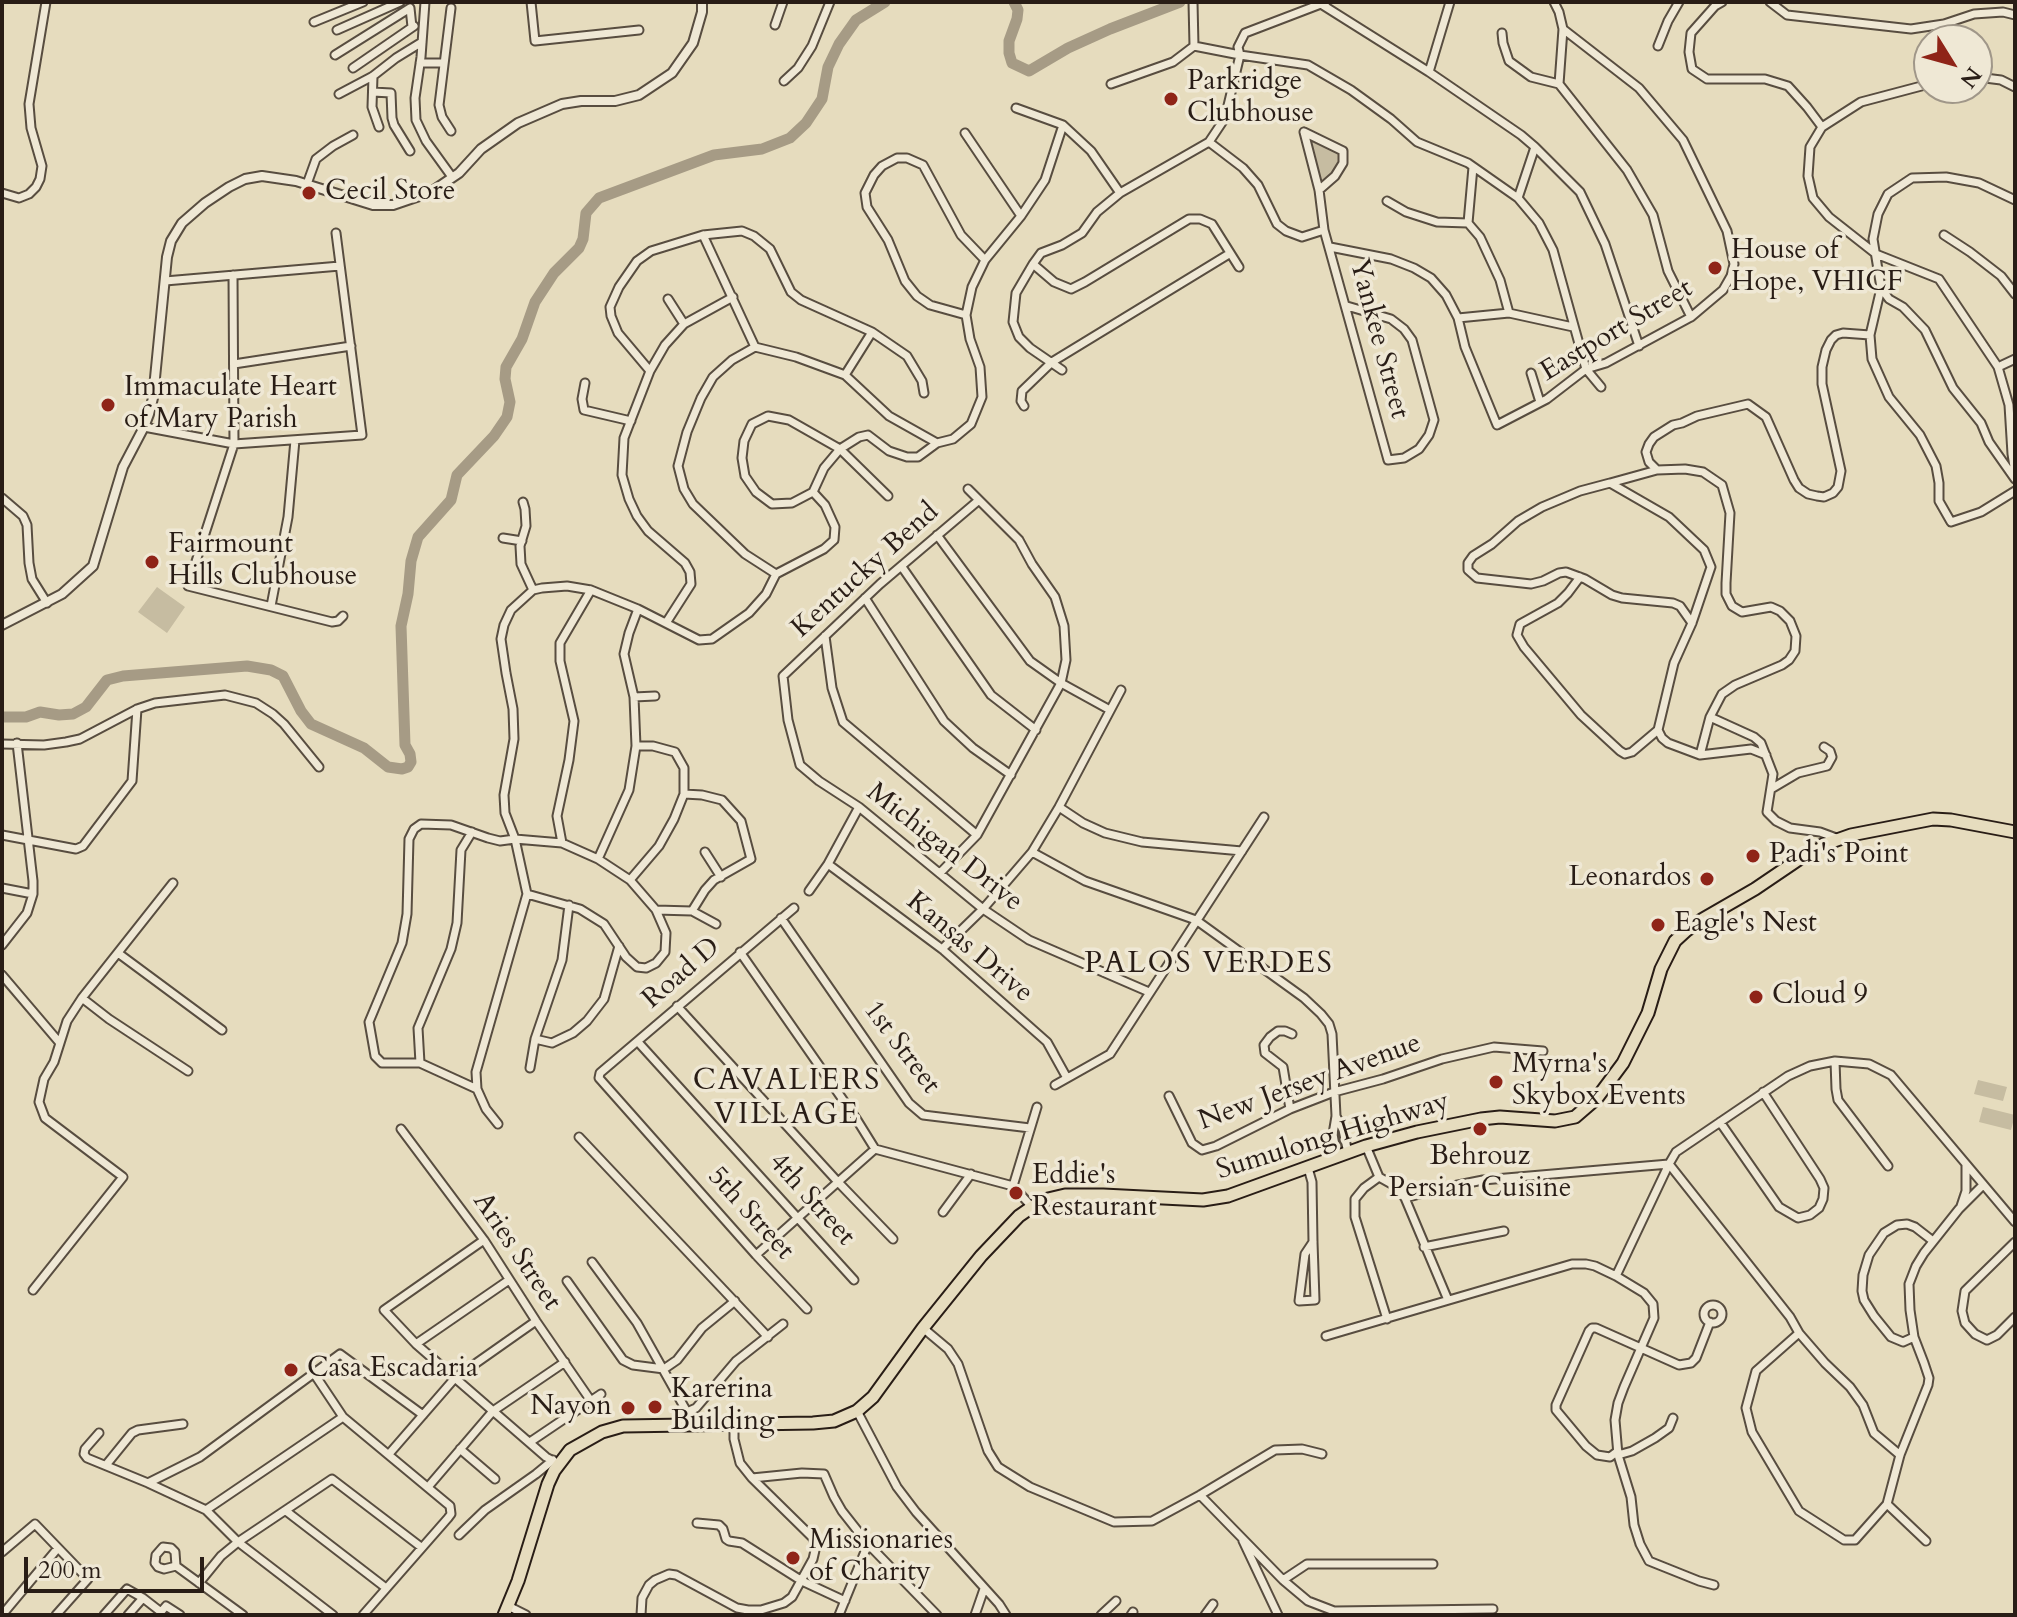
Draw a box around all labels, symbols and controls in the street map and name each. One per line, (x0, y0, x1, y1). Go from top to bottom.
north arrow (1913, 24, 1993, 104)
text: N (1953, 61, 1988, 94)
place label: Parkridge Clubhouse (1187, 66, 1314, 132)
marker: Parkridge Clubhouse (1162, 90, 1180, 108)
place label: Cecil Store (325, 176, 455, 210)
marker: Cecil Store (300, 184, 318, 202)
place label: House of Hope, VHICF (1731, 235, 1903, 301)
street label: Yankee Street (1341, 255, 1415, 423)
marker: House of Hope, VHICF (1706, 259, 1724, 277)
street label: Eastport Street (1535, 272, 1699, 390)
place label: Immaculate Heart of Mary Parish (124, 372, 337, 438)
marker: Immaculate Heart of Mary Parish (99, 396, 117, 414)
street label: Kentucky Bend (786, 496, 946, 646)
place label: Fairmount Hills Clubhouse (168, 529, 357, 595)
marker: Fairmount Hills Clubhouse (143, 553, 161, 571)
street label: Michigan Drive (859, 777, 1029, 919)
place label: Padi's Point (1769, 839, 1908, 873)
marker: Padi's Point (1744, 847, 1762, 865)
place label: Leonardos (1569, 862, 1691, 896)
marker: Leonardos (1698, 870, 1716, 888)
street label: Kansas Drive (899, 885, 1039, 1011)
place label: Eagle's Nest (1674, 908, 1817, 942)
marker: Eagle's Nest (1649, 916, 1667, 934)
street label: Road D (636, 931, 728, 1017)
district label: PALOS VERDES (1084, 947, 1334, 983)
place label: Cloud 9 (1772, 980, 1868, 1014)
marker: Cloud 9 (1747, 988, 1765, 1006)
street label: 1st Street (855, 995, 947, 1101)
street label: New Jersey Avenue (1194, 1027, 1426, 1139)
place label: Myrna's Skybox Events (1512, 1049, 1686, 1115)
district label: CAVALIERS VILLAGE (693, 1064, 881, 1134)
marker: Myrna's Skybox Events (1487, 1073, 1505, 1091)
street label: Sumulong Highway (1213, 1086, 1453, 1188)
marker: Behrouz Persian Cuisine (1471, 1120, 1489, 1138)
place label: Behrouz Persian Cuisine (1389, 1141, 1571, 1207)
street label: 4th Street (761, 1147, 861, 1253)
place label: Eddie's Restaurant (1032, 1160, 1157, 1226)
street label: 5th Street (700, 1161, 800, 1267)
marker: Eddie's Restaurant (1007, 1184, 1025, 1202)
street label: Aries Street (464, 1187, 568, 1317)
place label: Casa Escadaria (307, 1353, 478, 1387)
marker: Casa Escadaria (282, 1361, 300, 1379)
place label: Karerina Building (671, 1374, 775, 1440)
place label: Nayon (530, 1391, 612, 1425)
marker: Karerina Building (646, 1398, 664, 1416)
marker: Nayon (619, 1399, 637, 1417)
place label: Missionaries of Charity (809, 1525, 953, 1591)
scale bar (28, 1541, 208, 1591)
marker: Missionaries of Charity (784, 1549, 802, 1567)
text: 200 m (38, 1554, 102, 1587)

